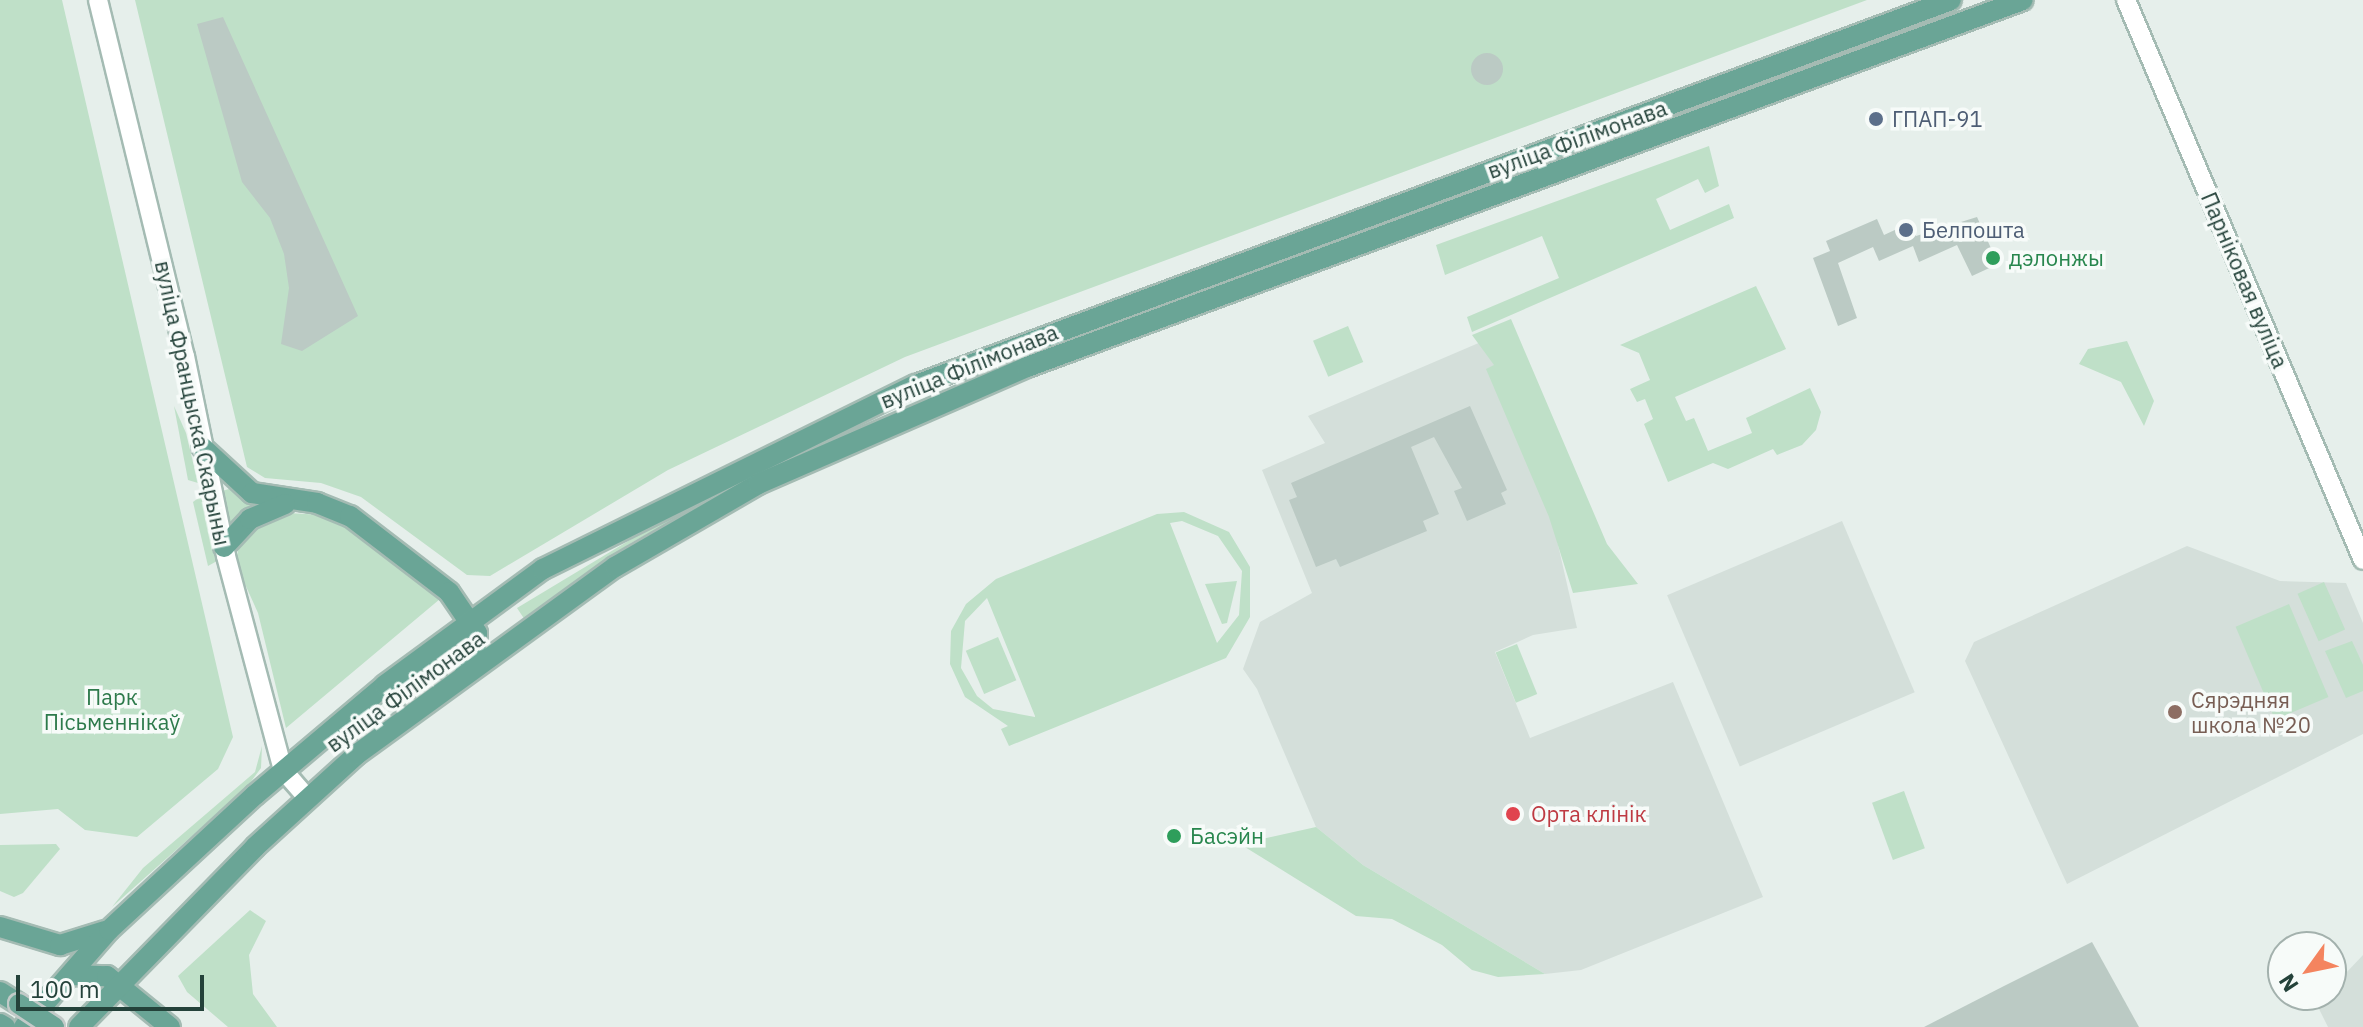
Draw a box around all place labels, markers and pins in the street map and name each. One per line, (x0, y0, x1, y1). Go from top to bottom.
place label: ГПАП-91 (1892, 106, 1983, 132)
marker: ГПАП-91 (1867, 110, 1885, 128)
place label: Белпошта (1922, 217, 2025, 243)
marker: Белпошта (1897, 221, 1915, 239)
place label: дэлонжы (2009, 245, 2104, 271)
marker: дэлонжы (1984, 249, 2002, 267)
place label: Сярэдняя школа №20 (2191, 686, 2311, 738)
marker: Сярэдняя школа №20 (2166, 703, 2184, 721)
place label: Орта клінік (1531, 801, 1647, 827)
marker: Орта клінік (1502, 803, 1524, 825)
place label: Басэйн (1190, 823, 1264, 849)
marker: Басэйн (1165, 827, 1183, 845)

